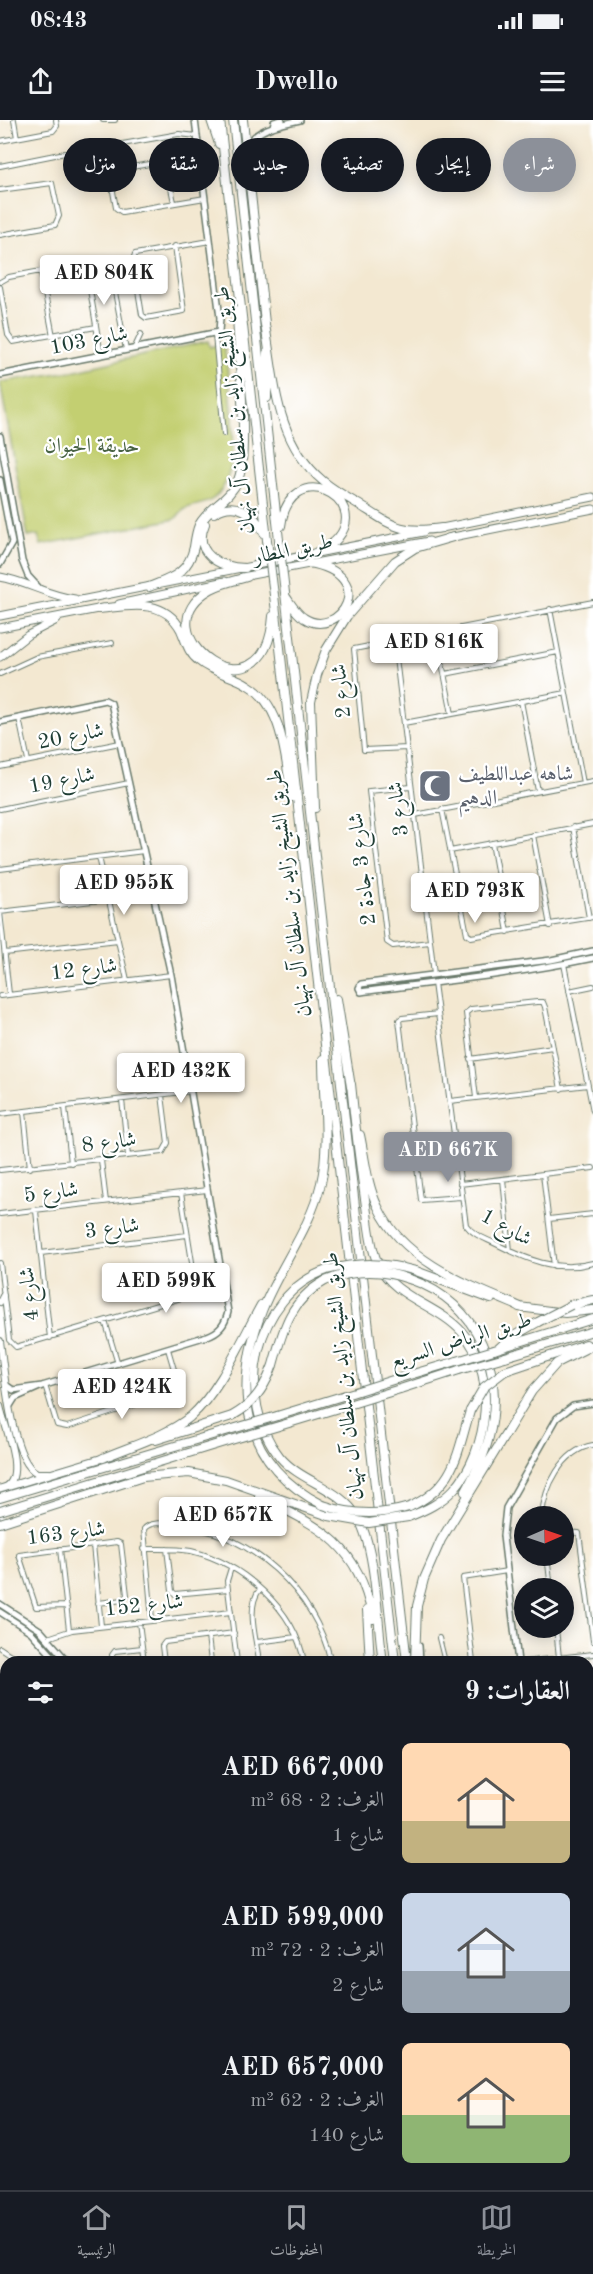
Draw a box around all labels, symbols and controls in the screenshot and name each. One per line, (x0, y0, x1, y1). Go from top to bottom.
text: 08:43 (30, 10, 87, 32)
icon: share (24, 65, 57, 98)
icon: menu (536, 65, 569, 98)
text: Dwello (255, 68, 338, 95)
chip: منزل (63, 138, 137, 192)
chip: شقة (149, 138, 219, 192)
chip: جديد (231, 138, 309, 192)
chip: تصفية (321, 138, 404, 192)
chip: إيجار (416, 138, 491, 192)
chip: شراء (503, 138, 576, 192)
pin: AED 804K (42, 255, 166, 306)
text: AED 804K (54, 264, 154, 284)
street label: طريق الشيخ زايد بن سلطان آل نهيان (208, 284, 265, 536)
street label: شارع 103 (48, 323, 131, 365)
park label: حديقة الحيوان (44, 436, 140, 458)
street label: طريق المطار (249, 531, 335, 570)
pin: AED 816K (372, 624, 496, 675)
text: AED 816K (384, 633, 484, 653)
street label: شارع 2 (329, 662, 361, 719)
street label: شارع 20 (36, 720, 107, 760)
street label: شارع 19 (27, 764, 98, 804)
place label: شاهه عبداللطيف الدهيم (458, 764, 573, 818)
street label: طريق الشيخ زايد بن سلطان آل نهيان (260, 767, 323, 1019)
mosque icon: شاهه عبداللطيف الدهيم (417, 768, 453, 804)
street label: شارع 3 (385, 780, 419, 837)
street label: شارع 3 جادة 2 (346, 811, 386, 926)
pin: AED 955K (62, 865, 186, 916)
pin: AED 793K (413, 873, 537, 924)
text: AED 955K (74, 874, 174, 894)
text: AED 793K (425, 882, 525, 902)
street label: شارع 12 (50, 956, 119, 990)
pin: AED 432K (119, 1053, 243, 1104)
text: AED 432K (131, 1062, 231, 1082)
street label: شارع 8 (81, 1129, 138, 1163)
pin: AED 667K (386, 1132, 510, 1183)
text: AED 667K (398, 1141, 498, 1161)
street label: شارع 5 (23, 1179, 80, 1213)
street label: شارع 1 (474, 1206, 535, 1256)
street label: شارع 3 (84, 1215, 141, 1249)
street label: طريق الشيخ زايد بن سلطان آل نهيان (317, 1250, 374, 1502)
pin: AED 599K (104, 1263, 228, 1314)
street label: شارع 4 (17, 1265, 49, 1322)
text: AED 599K (116, 1272, 216, 1292)
street label: طريق الرياض السريع (387, 1309, 536, 1379)
pin: AED 424K (60, 1369, 184, 1420)
text: AED 424K (72, 1378, 172, 1398)
pin: AED 657K (161, 1497, 285, 1548)
text: AED 657K (173, 1506, 273, 1526)
north arrow (514, 1506, 574, 1566)
map controls (514, 1506, 574, 1638)
street label: شارع 163 (26, 1519, 107, 1555)
button: layers (514, 1578, 574, 1638)
street label: شارع 152 (104, 1591, 185, 1627)
icon: filters (24, 1676, 57, 1709)
text: العقارات: 9 (465, 1679, 570, 1705)
text: AED 667,000 (221, 1755, 384, 1781)
icon: home (450, 1767, 522, 1839)
text: الغرف: 2 · 68 m² (250, 1791, 384, 1811)
text: شارع 1 (332, 1826, 384, 1846)
text: AED 599,000 (221, 1905, 384, 1931)
icon: home (450, 1917, 522, 1989)
text: الغرف: 2 · 72 m² (250, 1941, 384, 1961)
text: شارع 2 (332, 1976, 384, 1996)
text: AED 657,000 (221, 2055, 384, 2081)
icon: home (450, 2067, 522, 2139)
text: الغرف: 2 · 62 m² (250, 2091, 384, 2111)
text: شارع 140 (309, 2126, 384, 2146)
tab: الرئيسية (77, 2201, 116, 2265)
tab: المحفوظات (270, 2201, 323, 2265)
tab: الخريطة (477, 2201, 516, 2265)

